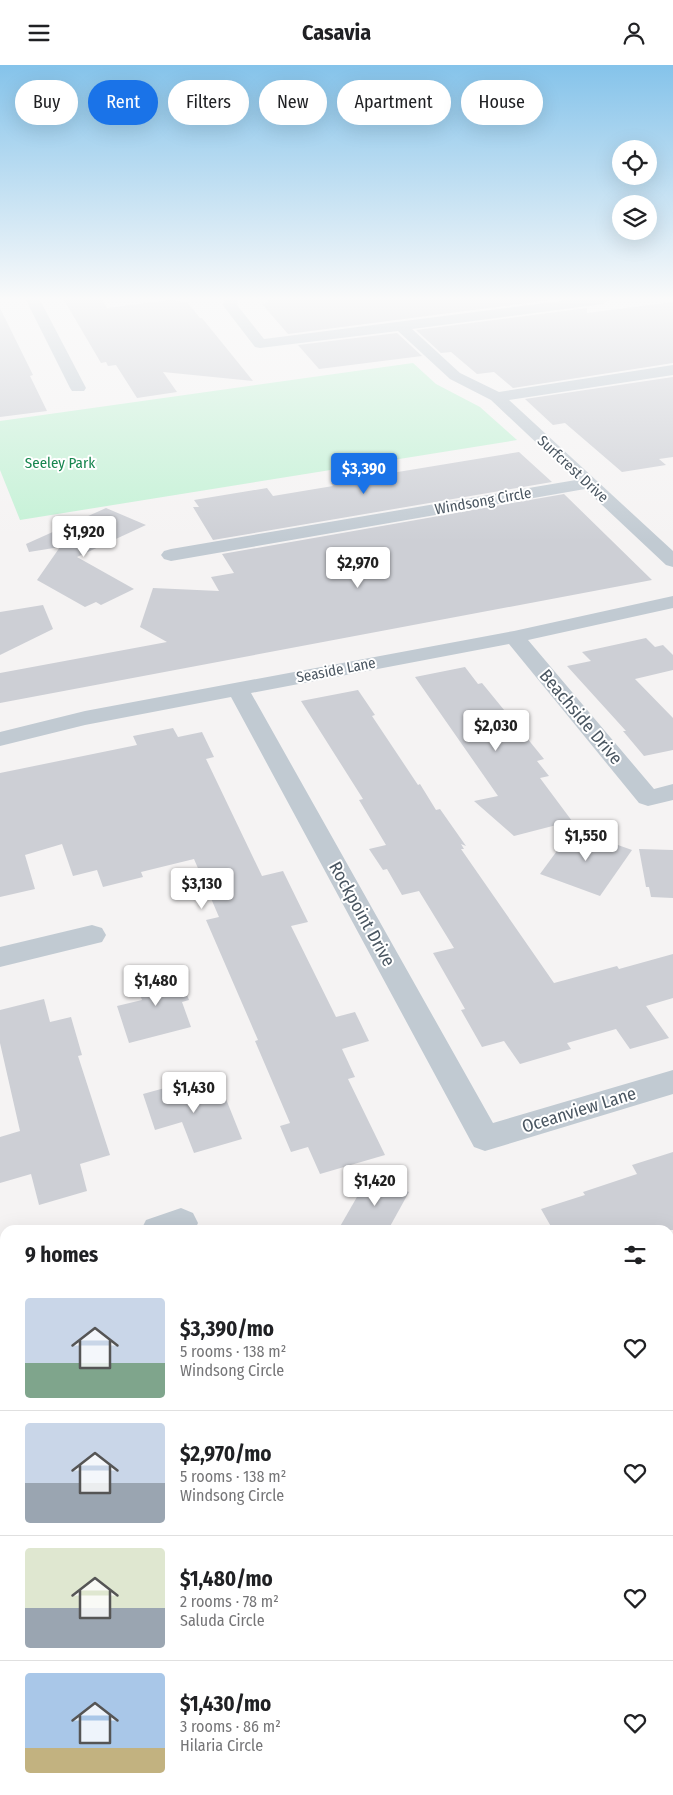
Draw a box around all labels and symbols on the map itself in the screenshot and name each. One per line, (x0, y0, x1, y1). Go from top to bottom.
street label: Surfcrest Drive (534, 432, 612, 506)
pin: $3,390 (323, 453, 405, 495)
park label: Seeley Park (25, 454, 95, 472)
street label: Windsong Circle (433, 484, 533, 518)
pin: $1,920 (43, 515, 125, 558)
pin: $2,970 (317, 547, 399, 589)
street label: Seaside Lane (295, 654, 377, 686)
street label: Beachside Drive (535, 665, 627, 769)
pin: $2,030 (455, 709, 537, 752)
pin: $1,550 (545, 819, 627, 862)
street label: Rockpoint Drive (324, 858, 400, 970)
pin: $3,130 (161, 867, 243, 910)
pin: $1,480 (115, 965, 197, 1007)
pin: $1,430 (153, 1071, 235, 1114)
street label: Oceanview Lane (519, 1082, 639, 1138)
pin: $1,420 (334, 1165, 416, 1207)

